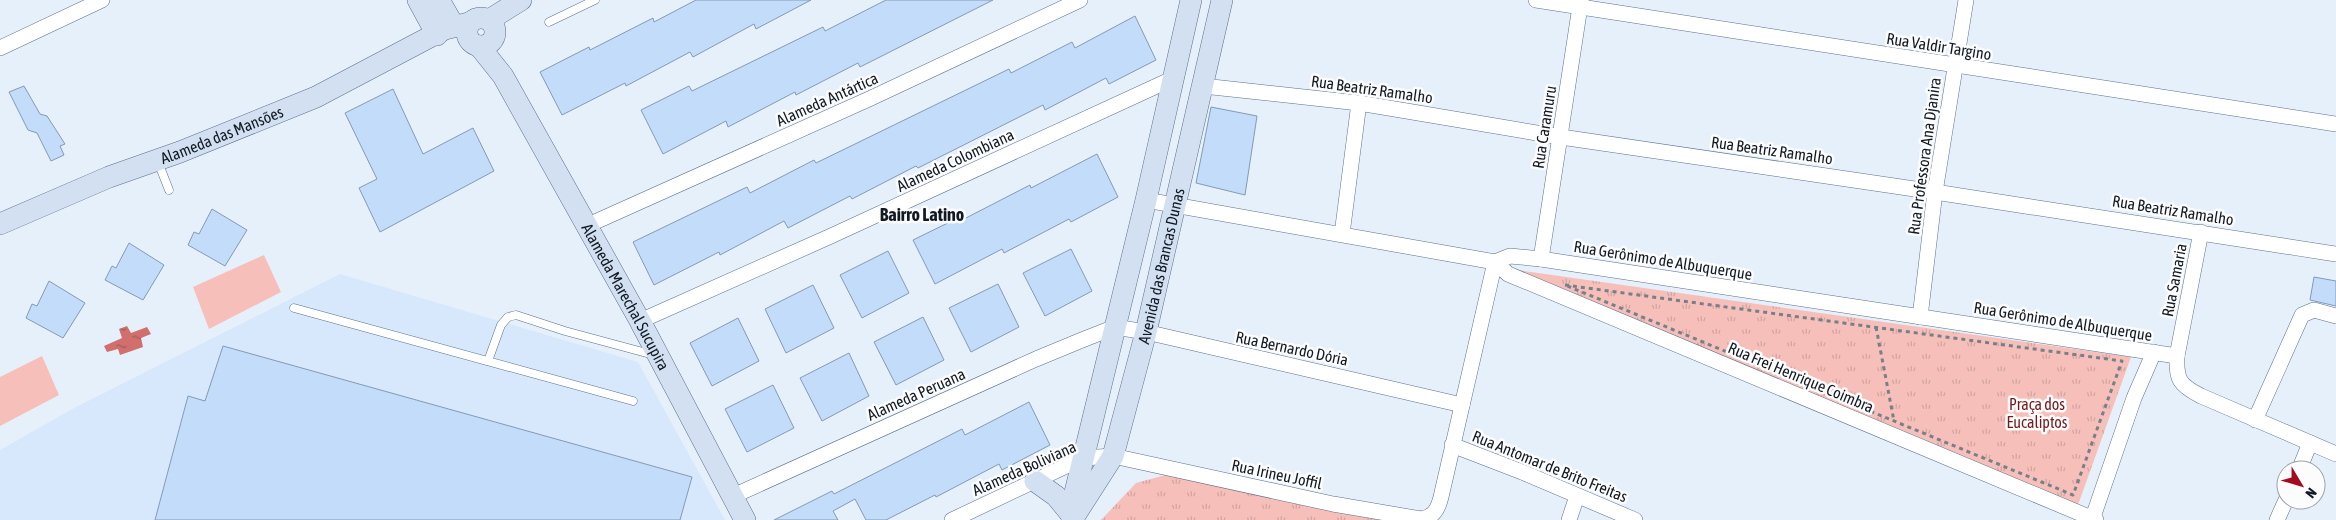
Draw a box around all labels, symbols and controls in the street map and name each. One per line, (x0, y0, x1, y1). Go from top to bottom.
street label: Rua Valdir Targino (1885, 29, 1993, 64)
street label: Alameda Antártica (773, 69, 881, 129)
street label: Rua Beatriz Ramalho (1310, 72, 1434, 106)
street label: Rua Professora Ana Djanira (1904, 76, 1945, 236)
street label: Rua Caramuru (1529, 84, 1559, 170)
street label: Alameda das Mansões (158, 102, 286, 167)
street label: Alameda Colombiana (894, 125, 1016, 195)
street label: Rua Beatriz Ramalho (1710, 133, 1834, 167)
street label: Avenida das Brancas Dunas (1134, 186, 1188, 346)
street label: Rua Beatriz Ramalho (2111, 192, 2235, 228)
district label: Bairro Latino (880, 204, 964, 225)
street label: Alameda Marechal Sucupira (578, 220, 673, 373)
street label: Rua Gerônimo de Albuquerque (1572, 237, 1753, 284)
street label: Rua Samaria (2158, 242, 2190, 318)
street label: Rua Gerônimo de Albuquerque (1972, 298, 2153, 345)
street label: Rua Bernardo Dória (1234, 327, 1350, 369)
street label: Rua Frei Henrique Coimbra (1725, 338, 1876, 417)
street label: Alameda Peruana (864, 364, 968, 424)
park label: Praça dos Eucaliptos (2006, 395, 2068, 432)
street label: Rua Antomar de Brito Freitas (1470, 427, 1630, 505)
street label: Alameda Boliviana (969, 437, 1079, 499)
street label: Rua Irineu Joffil (1230, 456, 1325, 493)
north arrow (2276, 460, 2326, 510)
text: N (2302, 485, 2320, 501)

